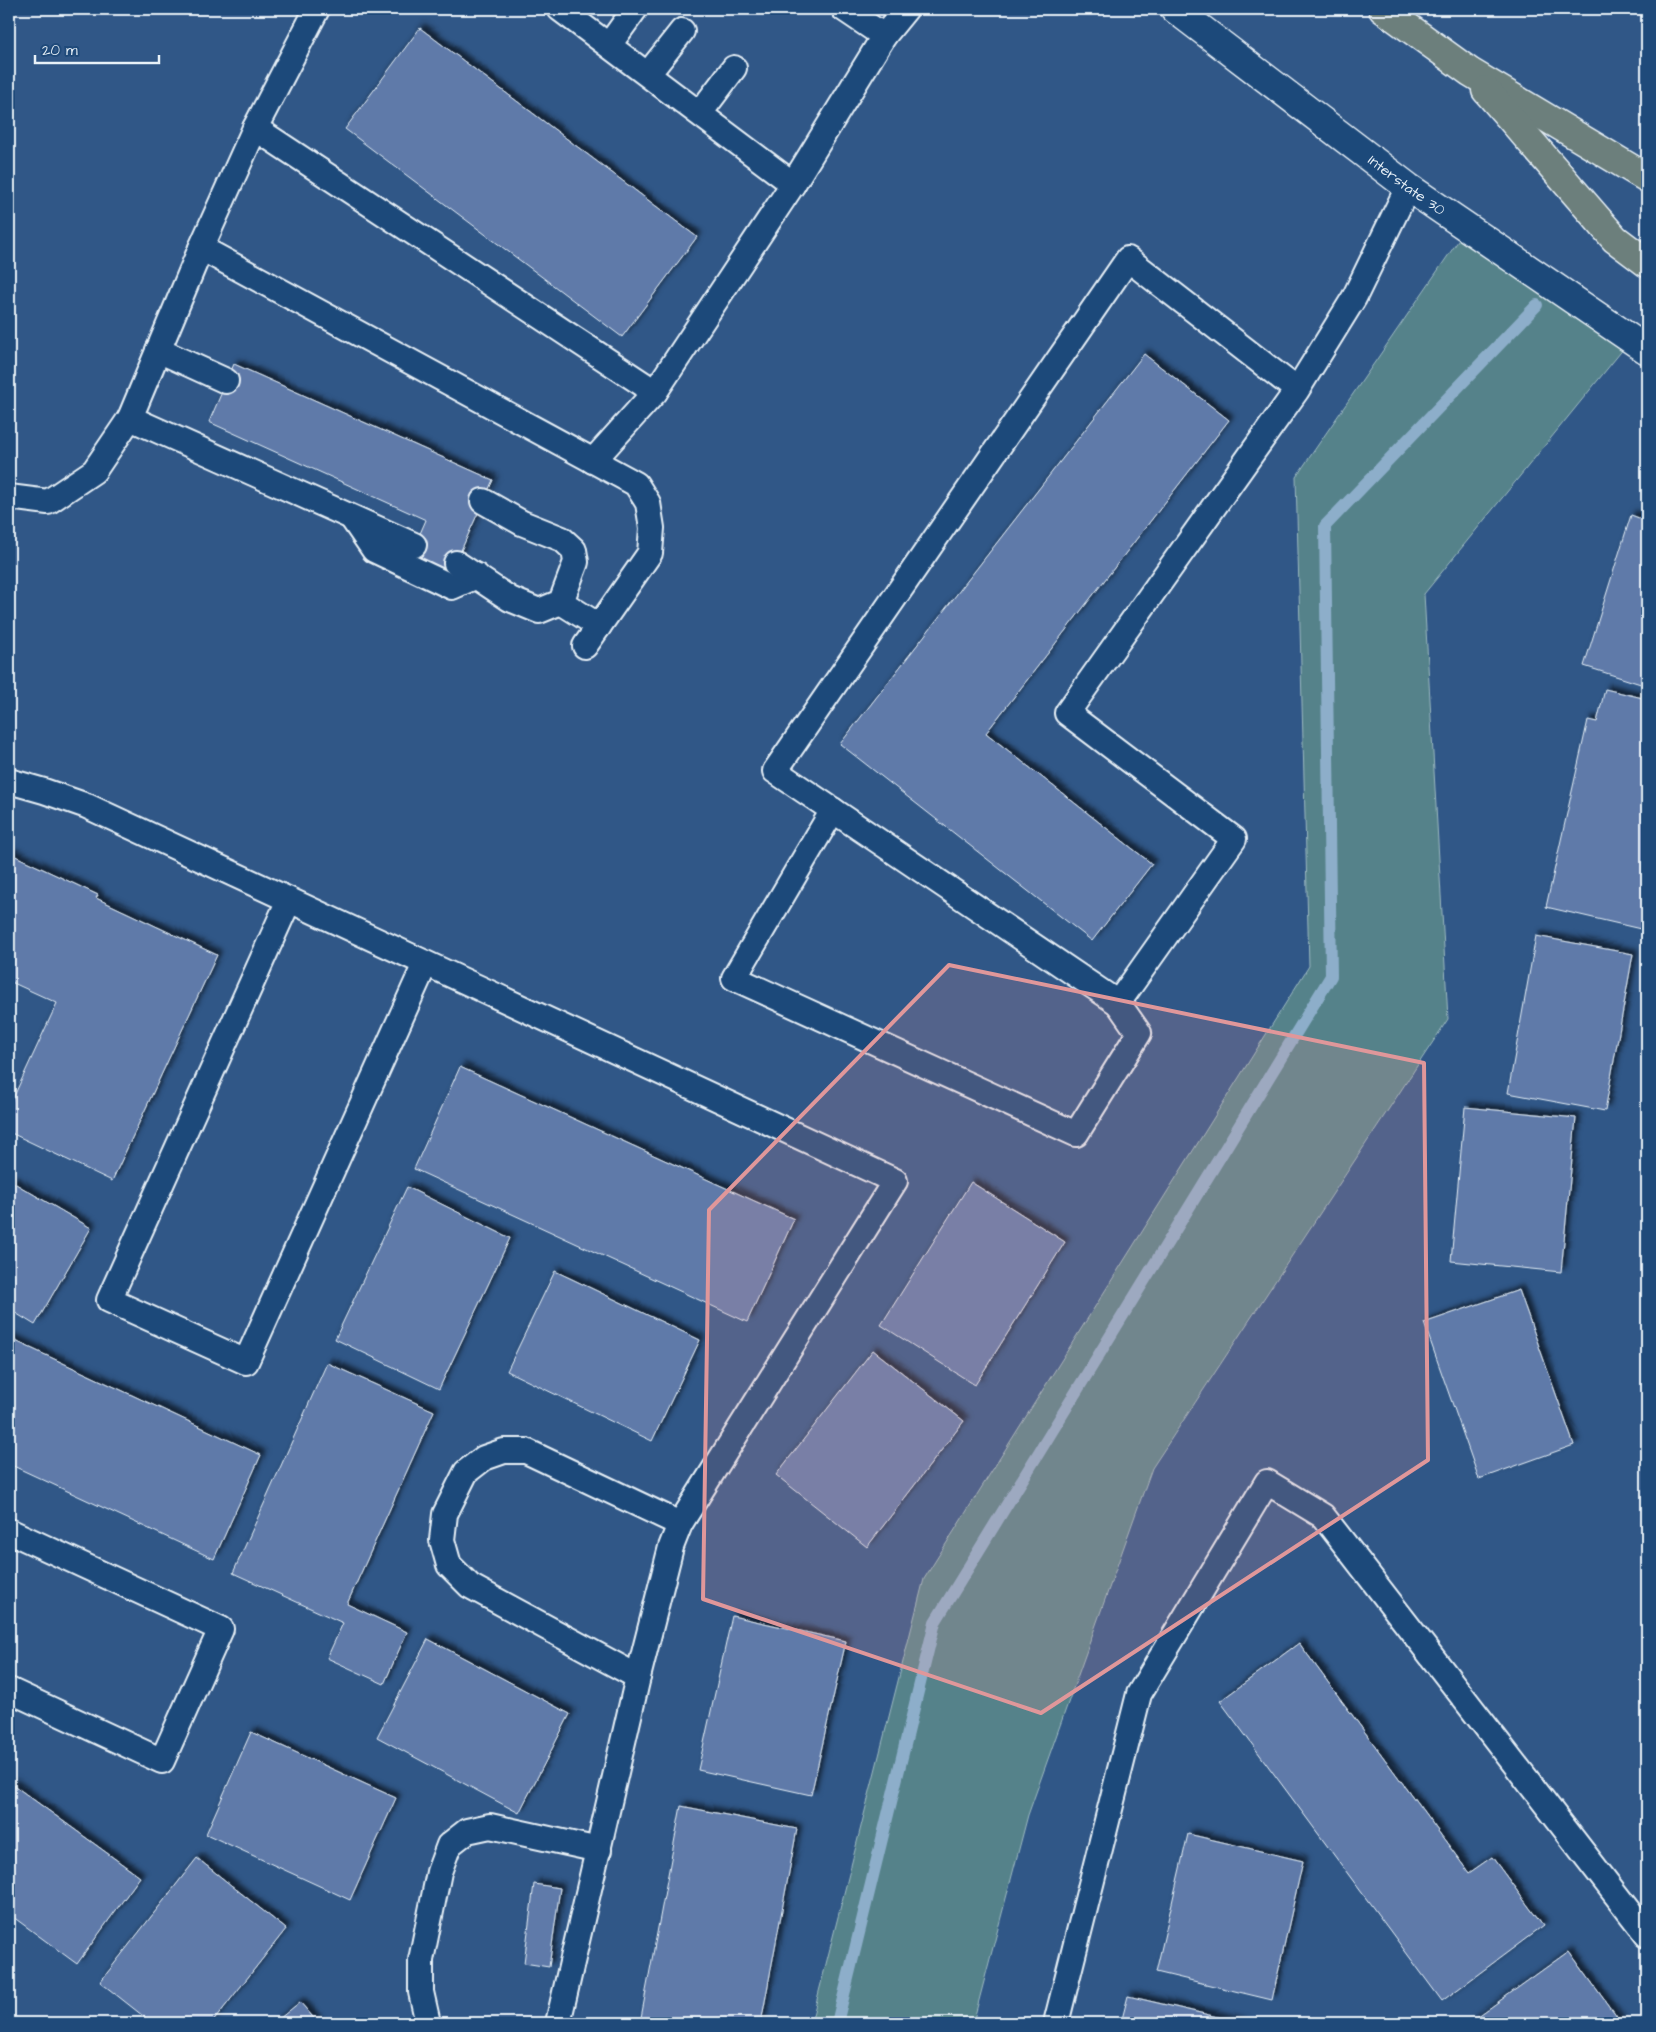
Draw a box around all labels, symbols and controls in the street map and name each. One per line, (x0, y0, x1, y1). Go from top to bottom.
scale bar (35, 32, 159, 64)
text: 20 m (42, 40, 78, 61)
street label: Interstate 30 (1363, 150, 1450, 221)

